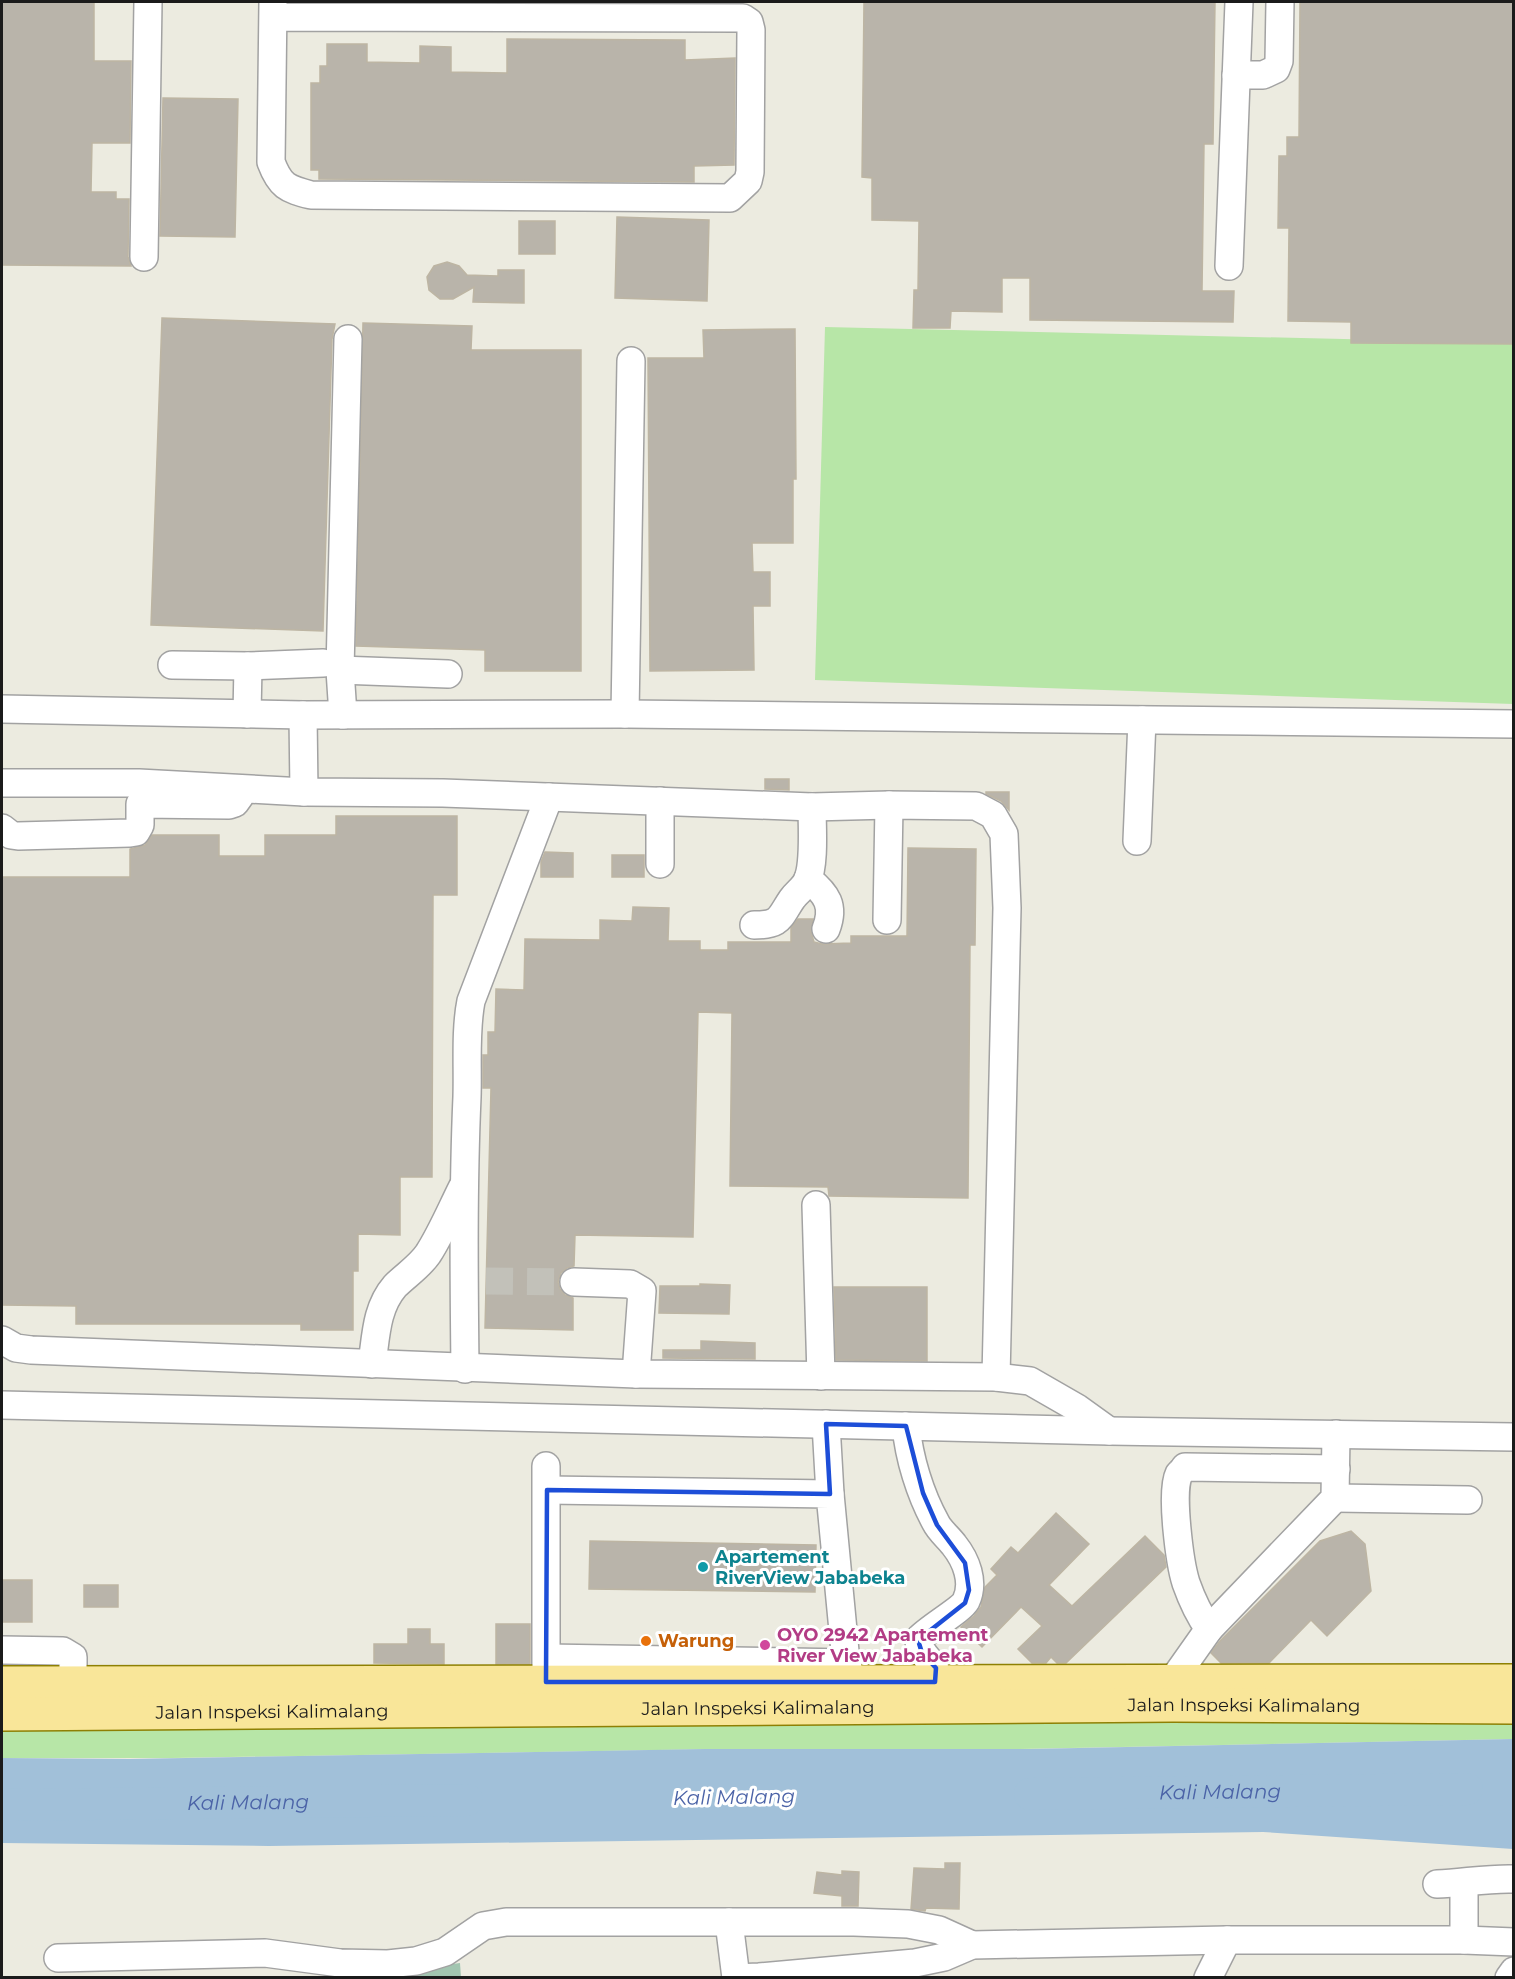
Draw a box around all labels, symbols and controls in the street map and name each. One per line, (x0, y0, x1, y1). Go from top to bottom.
place label: Apartement RiverView Jababeka (714, 1546, 905, 1589)
marker: Apartement RiverView Jababeka (696, 1560, 710, 1574)
place label: OYO 2942 Apartement River View Jababeka (777, 1624, 989, 1667)
place label: Warung (658, 1630, 734, 1652)
marker: Warung (639, 1634, 653, 1648)
marker: OYO 2942 Apartement River View Jababeka (758, 1638, 772, 1652)
street label: Jalan Inspeksi Kalimalang (1126, 1694, 1361, 1717)
street label: Jalan Inspeksi Kalimalang (640, 1696, 875, 1720)
street label: Jalan Inspeksi Kalimalang (154, 1700, 389, 1724)
water label: Kali Malang (1159, 1779, 1281, 1805)
water label: Kali Malang (673, 1784, 795, 1810)
water label: Kali Malang (187, 1790, 309, 1815)

